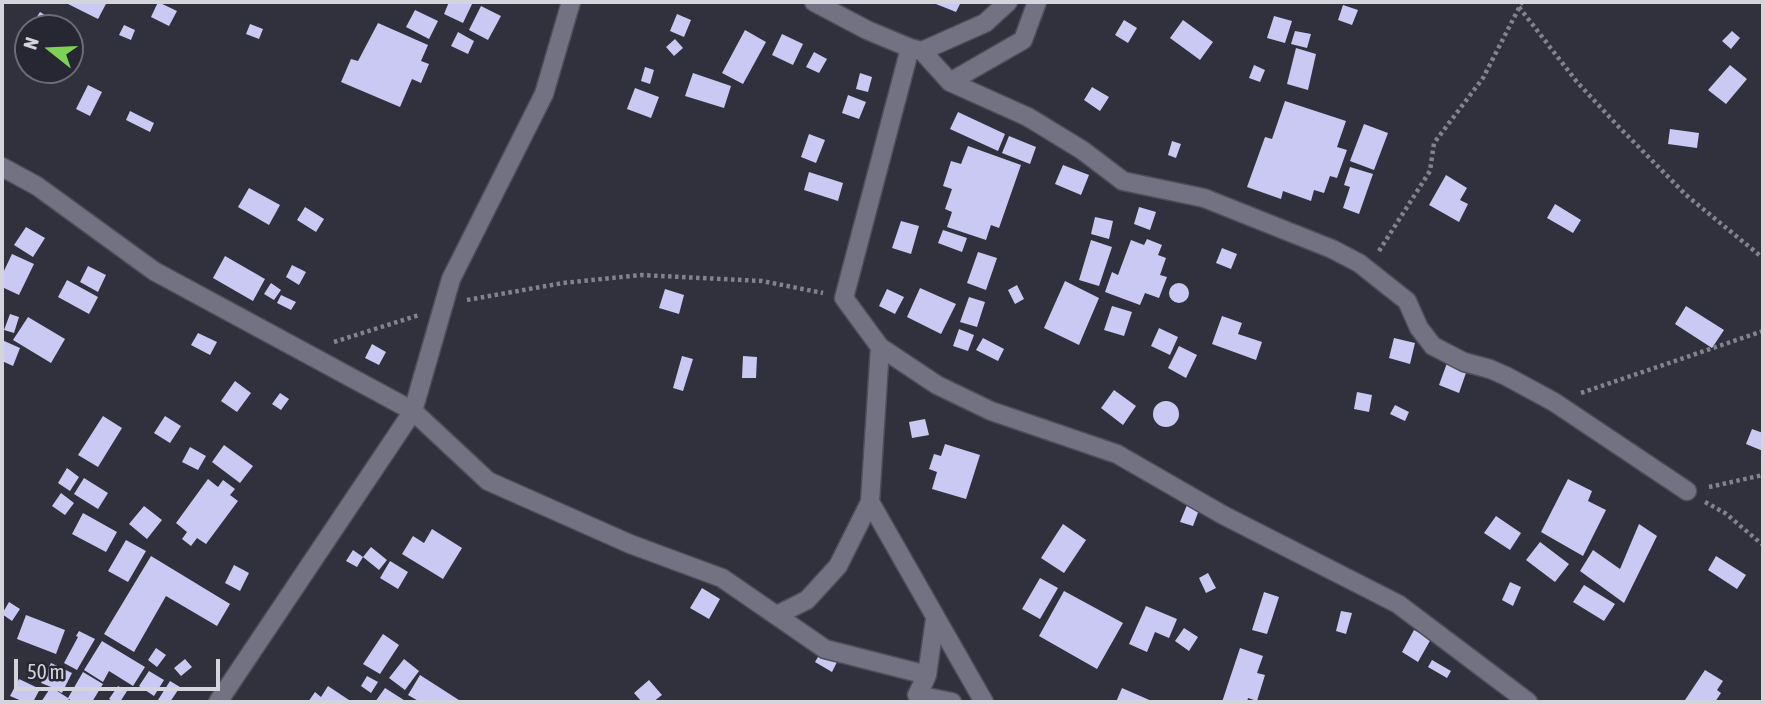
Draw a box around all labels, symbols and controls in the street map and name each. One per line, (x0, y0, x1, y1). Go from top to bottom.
north arrow (14, 14, 84, 84)
text: N (19, 34, 43, 52)
scale bar (18, 644, 224, 688)
text: 50 m (27, 659, 65, 683)

